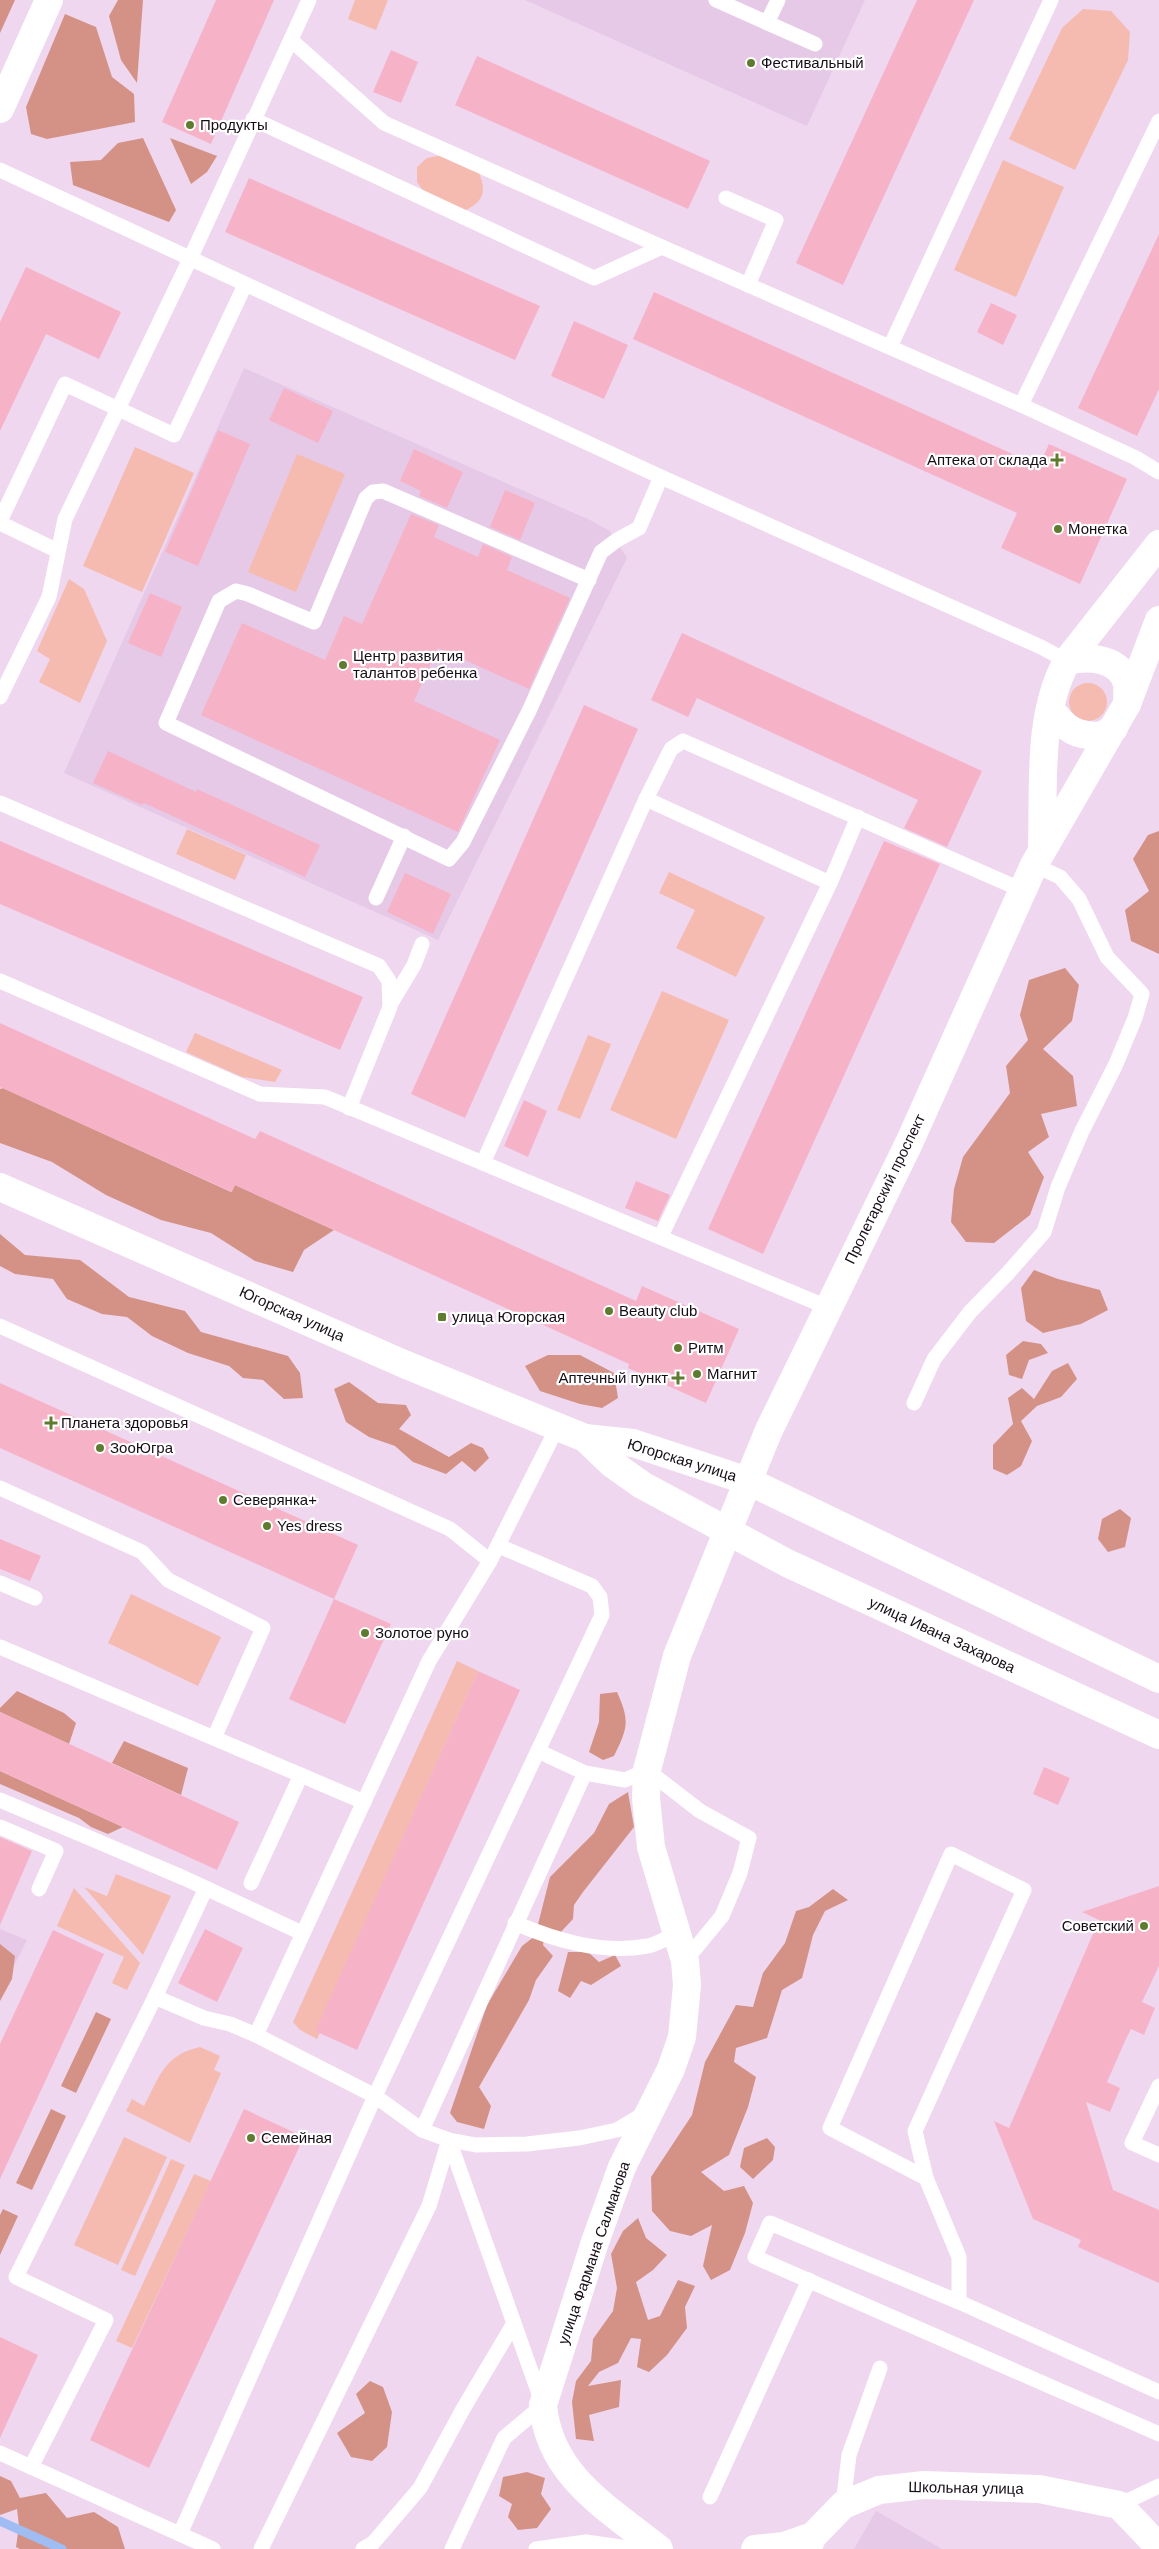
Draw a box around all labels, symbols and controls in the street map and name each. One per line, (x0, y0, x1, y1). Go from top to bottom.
place label: Фестивальный (761, 54, 864, 71)
marker: Фестивальный (745, 57, 757, 69)
place label: Продукты (200, 116, 268, 133)
marker: Продукты (184, 119, 196, 131)
place label: Аптека от склада (927, 451, 1048, 468)
marker: Аптека от склада (1051, 454, 1063, 466)
place label: Монетка (1068, 520, 1128, 537)
marker: Монетка (1052, 523, 1064, 535)
place label: Центр развития талантов ребенка (353, 647, 478, 681)
marker: Центр развития талантов ребенка (337, 659, 349, 671)
street label: Пролетарский проспект (841, 1111, 928, 1266)
street label: Югорская улица (237, 1283, 348, 1345)
place label: Beauty club (619, 1302, 697, 1319)
marker: Beauty club (603, 1305, 615, 1317)
place label: улица Югорская (452, 1308, 565, 1325)
marker: улица Югорская (436, 1311, 448, 1323)
place label: Ритм (688, 1339, 724, 1356)
marker: Ритм (672, 1342, 684, 1354)
place label: Магнит (707, 1365, 757, 1382)
marker: Магнит (691, 1368, 703, 1380)
place label: Аптечный пункт (558, 1369, 668, 1386)
marker: Аптечный пункт (672, 1372, 684, 1384)
place label: Планета здоровья (61, 1414, 188, 1431)
marker: Планета здоровья (45, 1417, 57, 1429)
street label: Югорская улица (626, 1435, 739, 1484)
place label: ЗооЮгра (110, 1439, 174, 1456)
marker: ЗооЮгра (94, 1442, 106, 1454)
place label: Северянка+ (233, 1491, 317, 1508)
marker: Северянка+ (217, 1494, 229, 1506)
place label: Yes dress (277, 1517, 342, 1534)
marker: Yes dress (261, 1520, 273, 1532)
street label: улица Ивана Захарова (867, 1593, 1018, 1676)
place label: Золотое руно (375, 1624, 469, 1641)
marker: Золотое руно (359, 1627, 371, 1639)
place label: Советский (1062, 1917, 1134, 1934)
marker: Советский (1138, 1920, 1150, 1932)
place label: Семейная (261, 2129, 332, 2146)
marker: Семейная (245, 2132, 257, 2144)
street label: улица Фармана Салманова (554, 2158, 633, 2347)
street label: Школьная улица (908, 2478, 1024, 2497)

